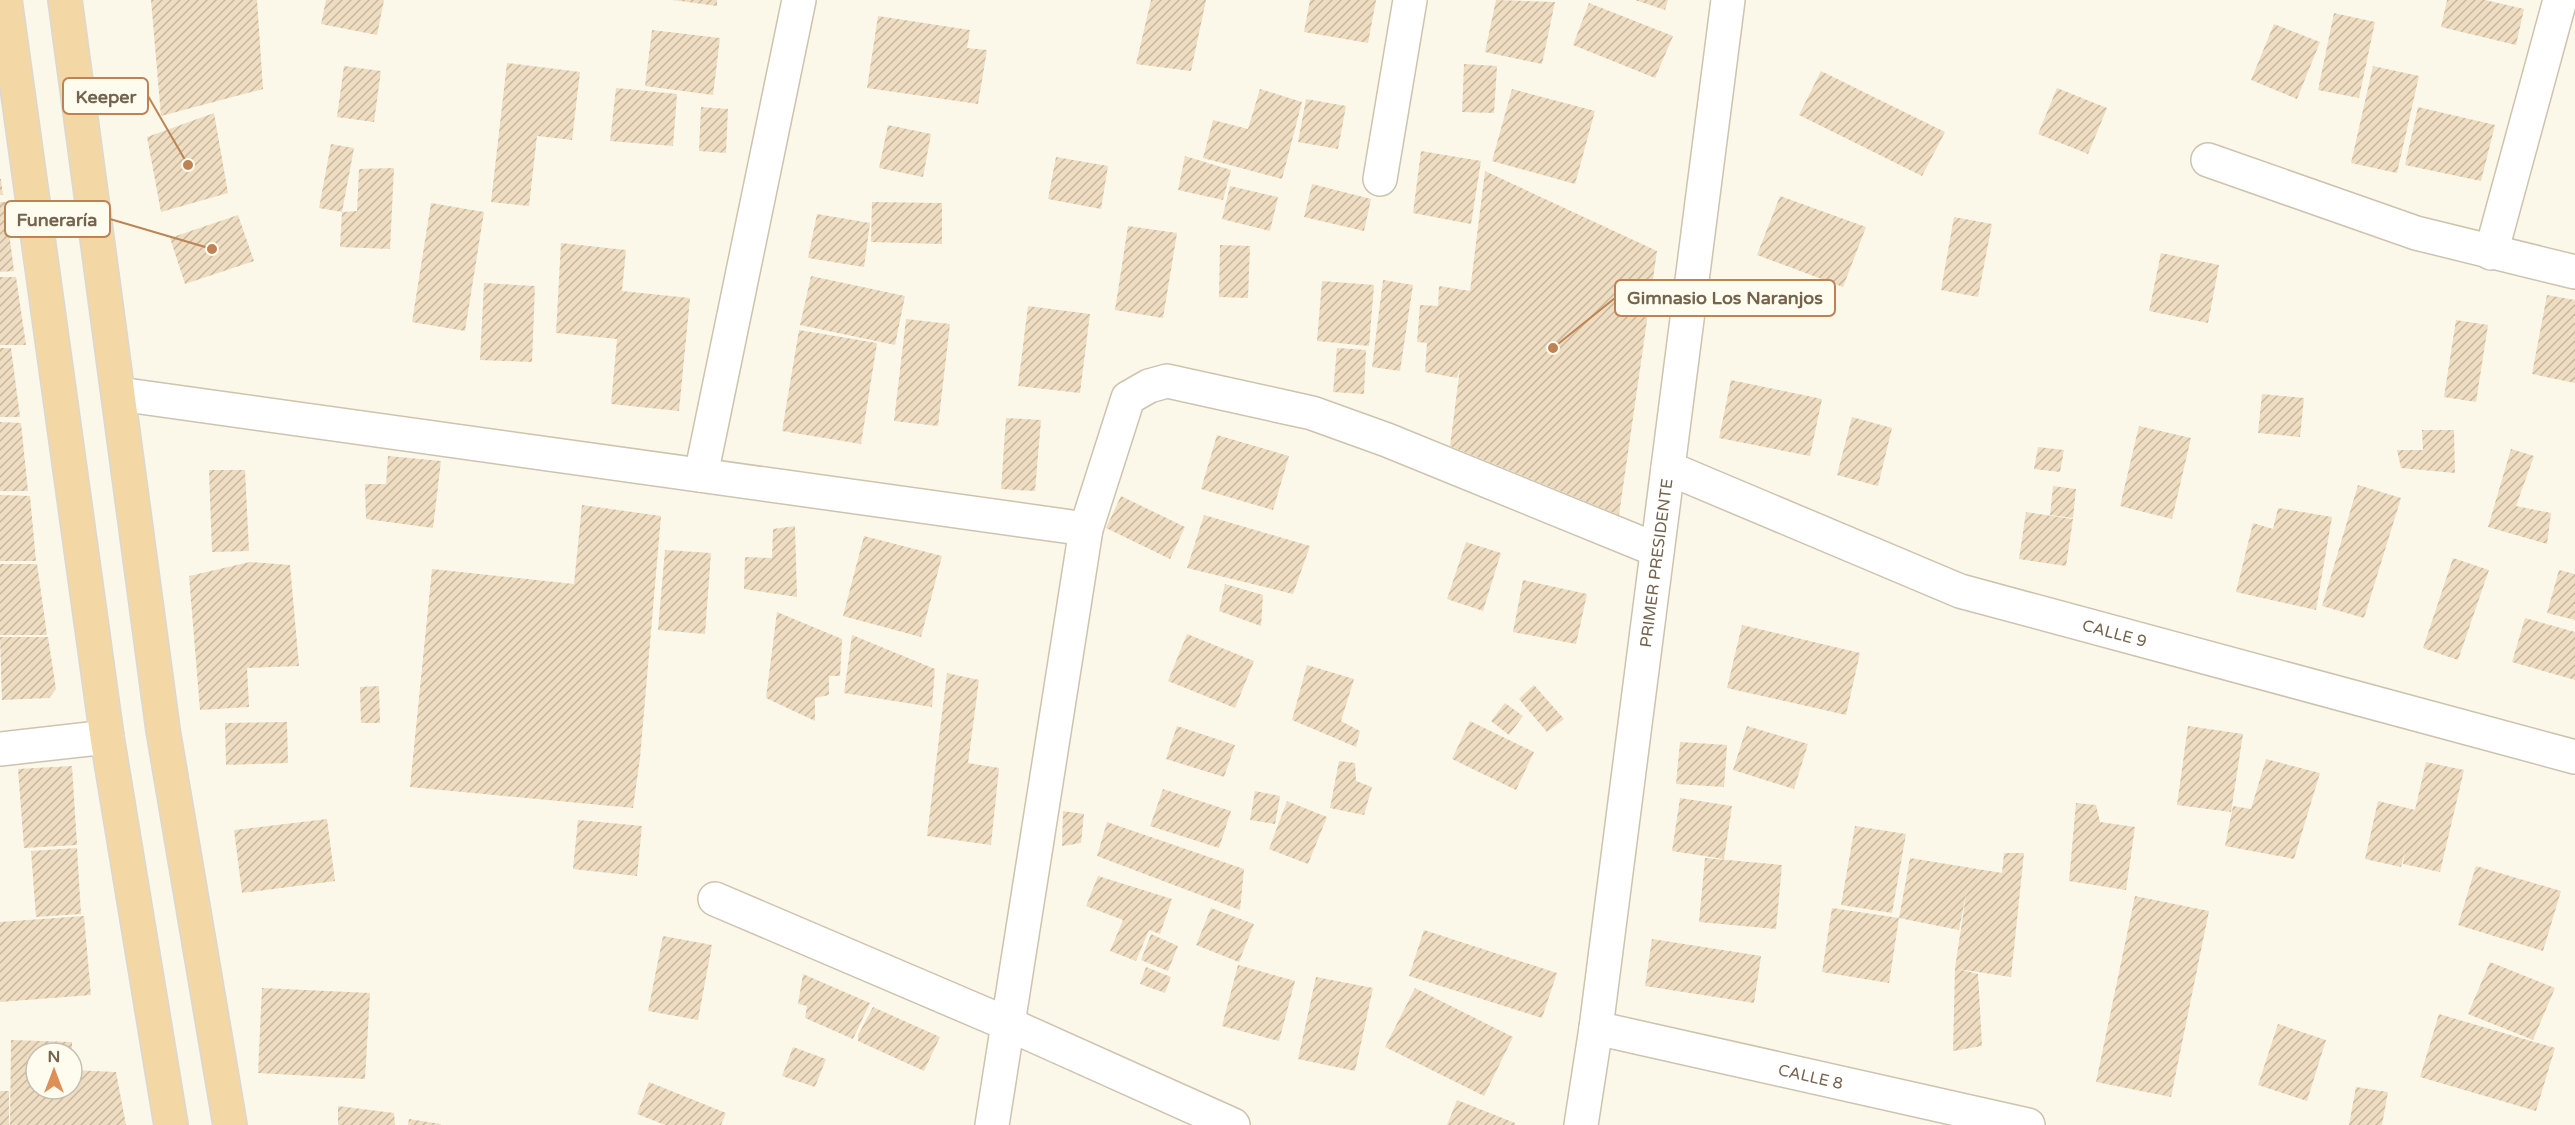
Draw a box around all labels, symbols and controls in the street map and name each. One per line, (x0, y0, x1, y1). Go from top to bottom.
callout: Keeper (63, 78, 148, 114)
text: Keeper (76, 86, 138, 108)
callout: Funeraría (5, 201, 110, 237)
text: Funeraría (17, 209, 97, 231)
callout: Gimnasio Los Naranjos (1615, 280, 1835, 316)
text: Gimnasio Los Naranjos (1627, 287, 1823, 309)
street label: PRIMER PRESIDENTE (1636, 478, 1677, 649)
street label: CALLE 9 (2080, 615, 2149, 652)
north arrow (24, 1041, 84, 1101)
text: N (48, 1047, 60, 1067)
street label: CALLE 8 (1776, 1060, 1845, 1094)

